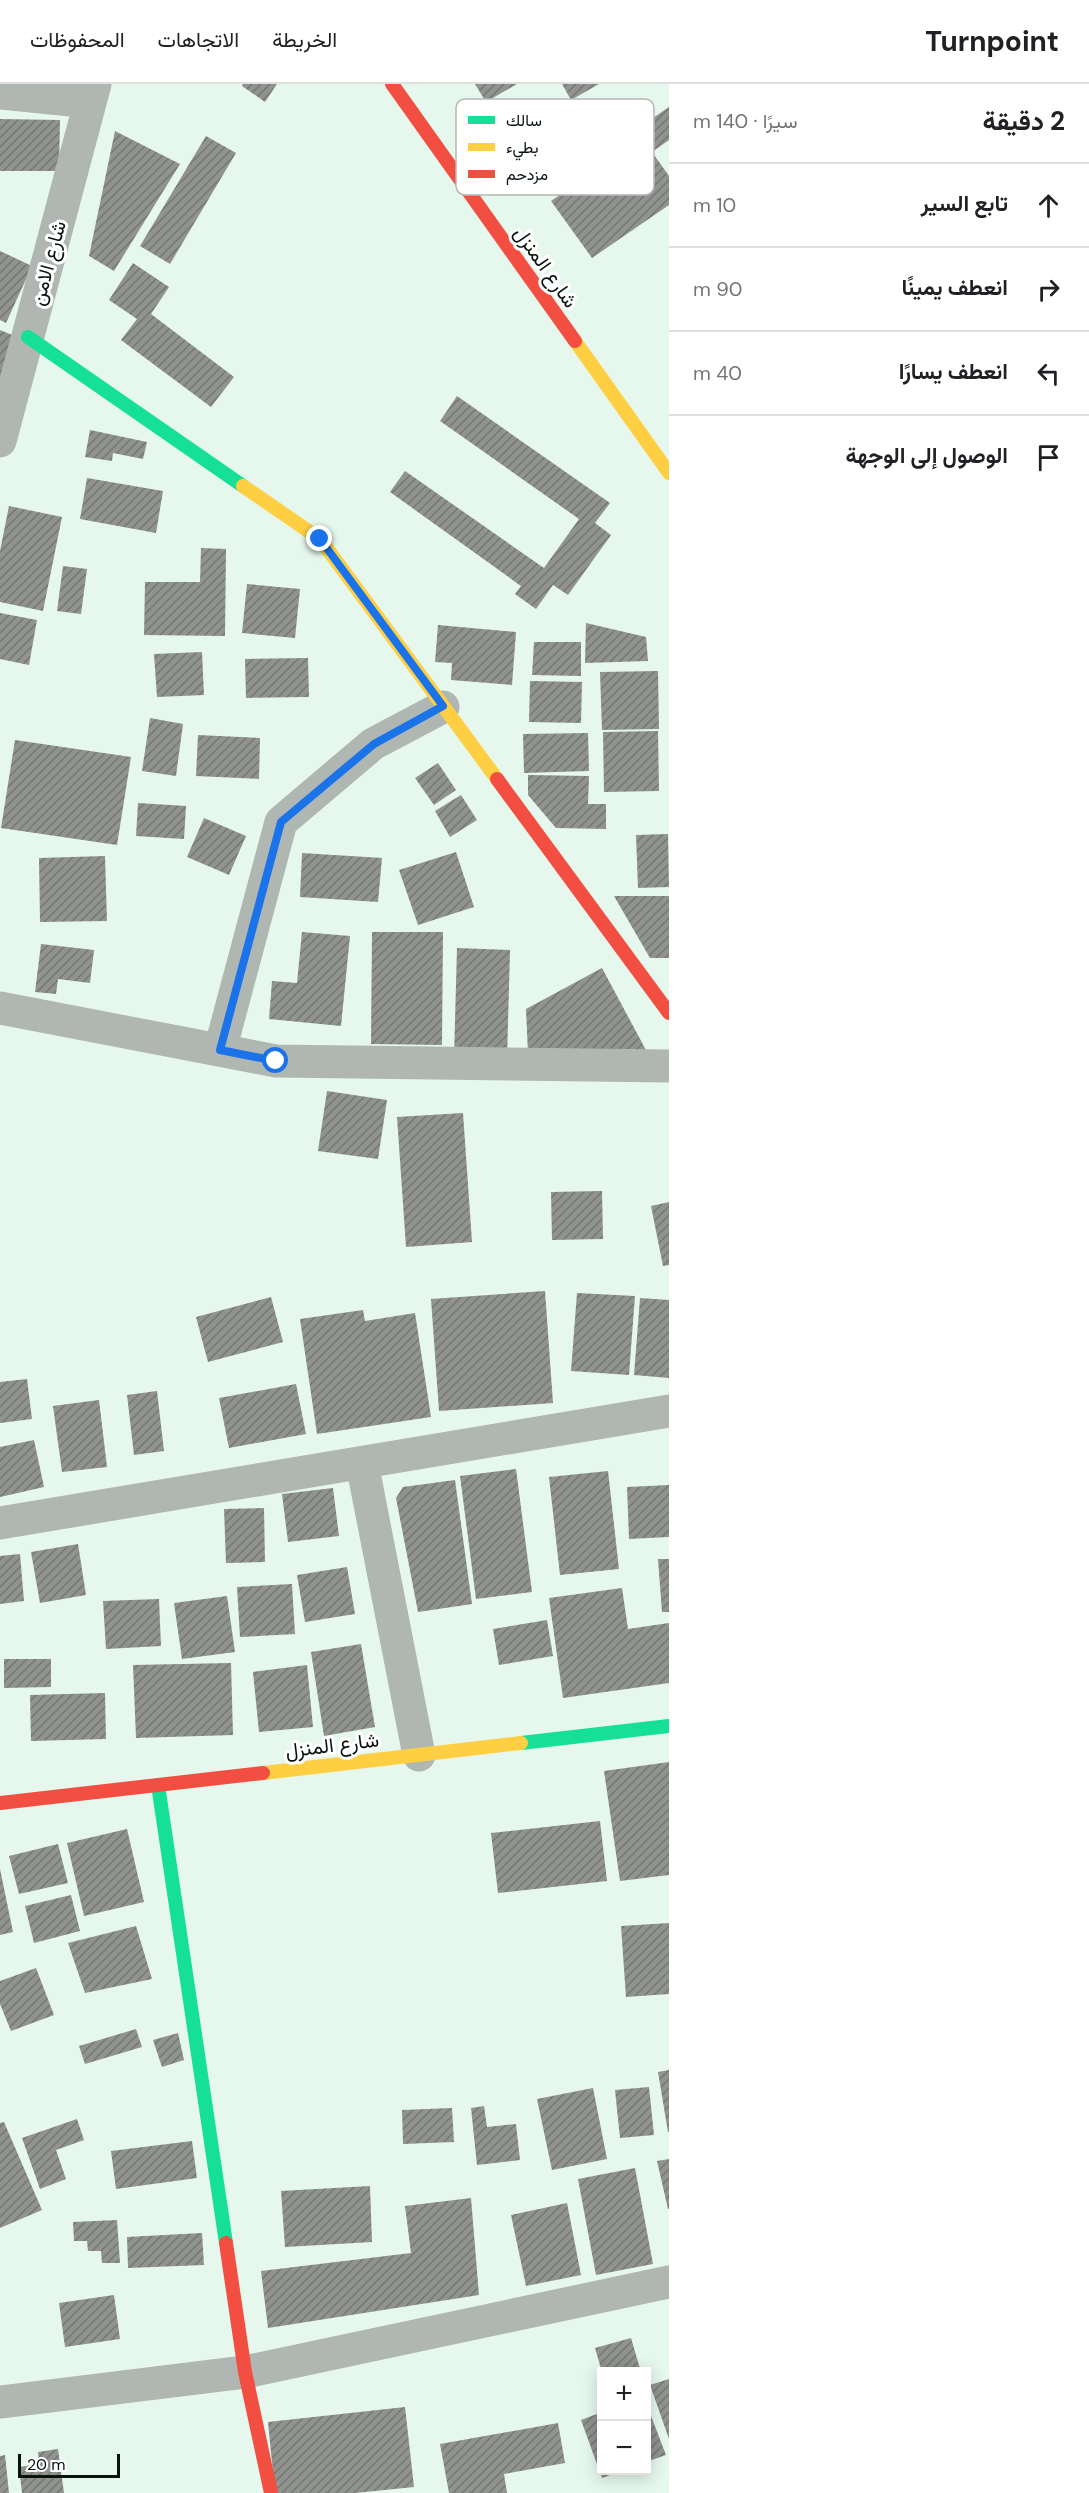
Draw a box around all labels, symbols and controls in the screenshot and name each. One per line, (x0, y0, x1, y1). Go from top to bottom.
text: Turnpoint (925, 23, 1059, 60)
text: المحفوظات (30, 26, 125, 54)
text: الاتجاهات (158, 26, 239, 54)
text: الخريطة (272, 26, 337, 54)
legend (456, 99, 654, 195)
text: 2 دقيقة (983, 104, 1065, 138)
text: سيرًا · 140 m (693, 108, 798, 134)
text: سالك (506, 110, 542, 131)
text: بطيء (506, 137, 538, 161)
text: مزدحم (506, 164, 548, 185)
text: تابع السير (921, 189, 1008, 218)
icon: ahead (1032, 189, 1065, 222)
text: 10 m (693, 192, 736, 218)
street label: شارع الامن (24, 218, 73, 308)
street label: شارع المنزل (508, 221, 584, 314)
text: انعطف يمينًا (901, 273, 1008, 302)
icon: right (1032, 273, 1065, 306)
text: 90 m (693, 276, 742, 302)
text: انعطف يسارًا (899, 357, 1008, 386)
icon: left (1032, 357, 1065, 390)
text: 40 m (693, 360, 742, 386)
text: الوصول إلى الوجهة (846, 441, 1008, 470)
icon: arrive (1032, 441, 1065, 474)
route end (306, 525, 332, 551)
route start (262, 1047, 288, 1073)
street label: شارع المنزل (284, 1726, 380, 1765)
map controls (597, 2367, 651, 2475)
button: + (597, 2367, 651, 2421)
button: − (597, 2421, 651, 2475)
scale bar (18, 2451, 120, 2478)
text: 20 m (27, 2454, 66, 2475)

